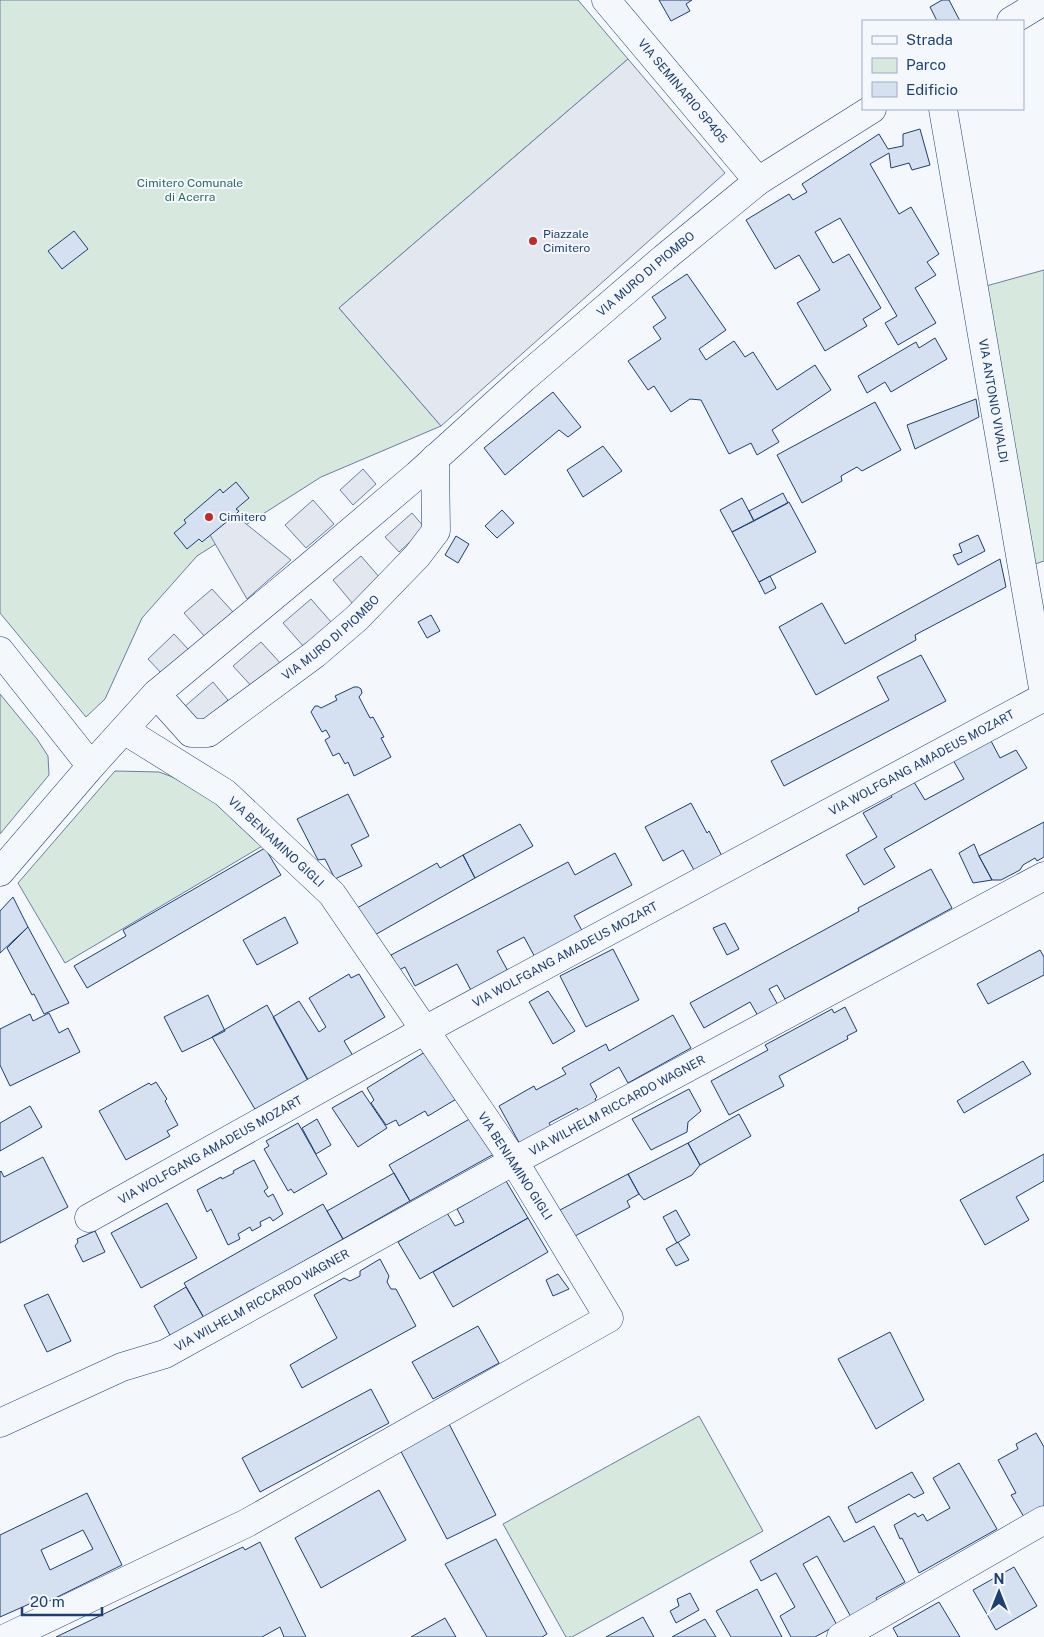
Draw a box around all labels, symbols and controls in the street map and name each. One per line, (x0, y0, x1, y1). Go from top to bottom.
legend (862, 20, 1024, 110)
text: Strada (906, 31, 953, 48)
street label: VIA SEMINARIO SP405 (635, 36, 730, 146)
text: Parco (906, 56, 946, 73)
text: Edificio (906, 81, 958, 98)
park label: Cimitero Comunale di Acerra (137, 176, 243, 204)
place label: Piazzale Cimitero (543, 227, 591, 255)
street label: VIA MURO DI PIOMBO (594, 229, 698, 319)
marker: Piazzale Cimitero (527, 235, 539, 247)
street label: VIA ANTONIO VIVALDI (976, 338, 1011, 464)
place label: Cimitero (219, 510, 267, 524)
marker: Cimitero (203, 511, 215, 523)
street label: VIA MURO DI PIOMBO (279, 592, 382, 683)
street label: VIA WOLFGANG AMADEUS MOZART (827, 707, 1017, 818)
street label: VIA BENIAMINO GIGLI (225, 794, 327, 890)
street label: VIA WOLFGANG AMADEUS MOZART (470, 899, 660, 1010)
street label: VIA WILHELM RICCARDO WAGNER (527, 1053, 707, 1159)
street label: VIA WOLFGANG AMADEUS MOZART (116, 1093, 305, 1207)
street label: VIA BENIAMINO GIGLI (475, 1110, 555, 1222)
street label: VIA WILHELM RICCARDO WAGNER (172, 1246, 352, 1354)
north arrow (974, 1567, 1024, 1617)
text: N (994, 1571, 1004, 1587)
scale bar (22, 1584, 102, 1616)
text: 20 m (30, 1593, 65, 1610)

